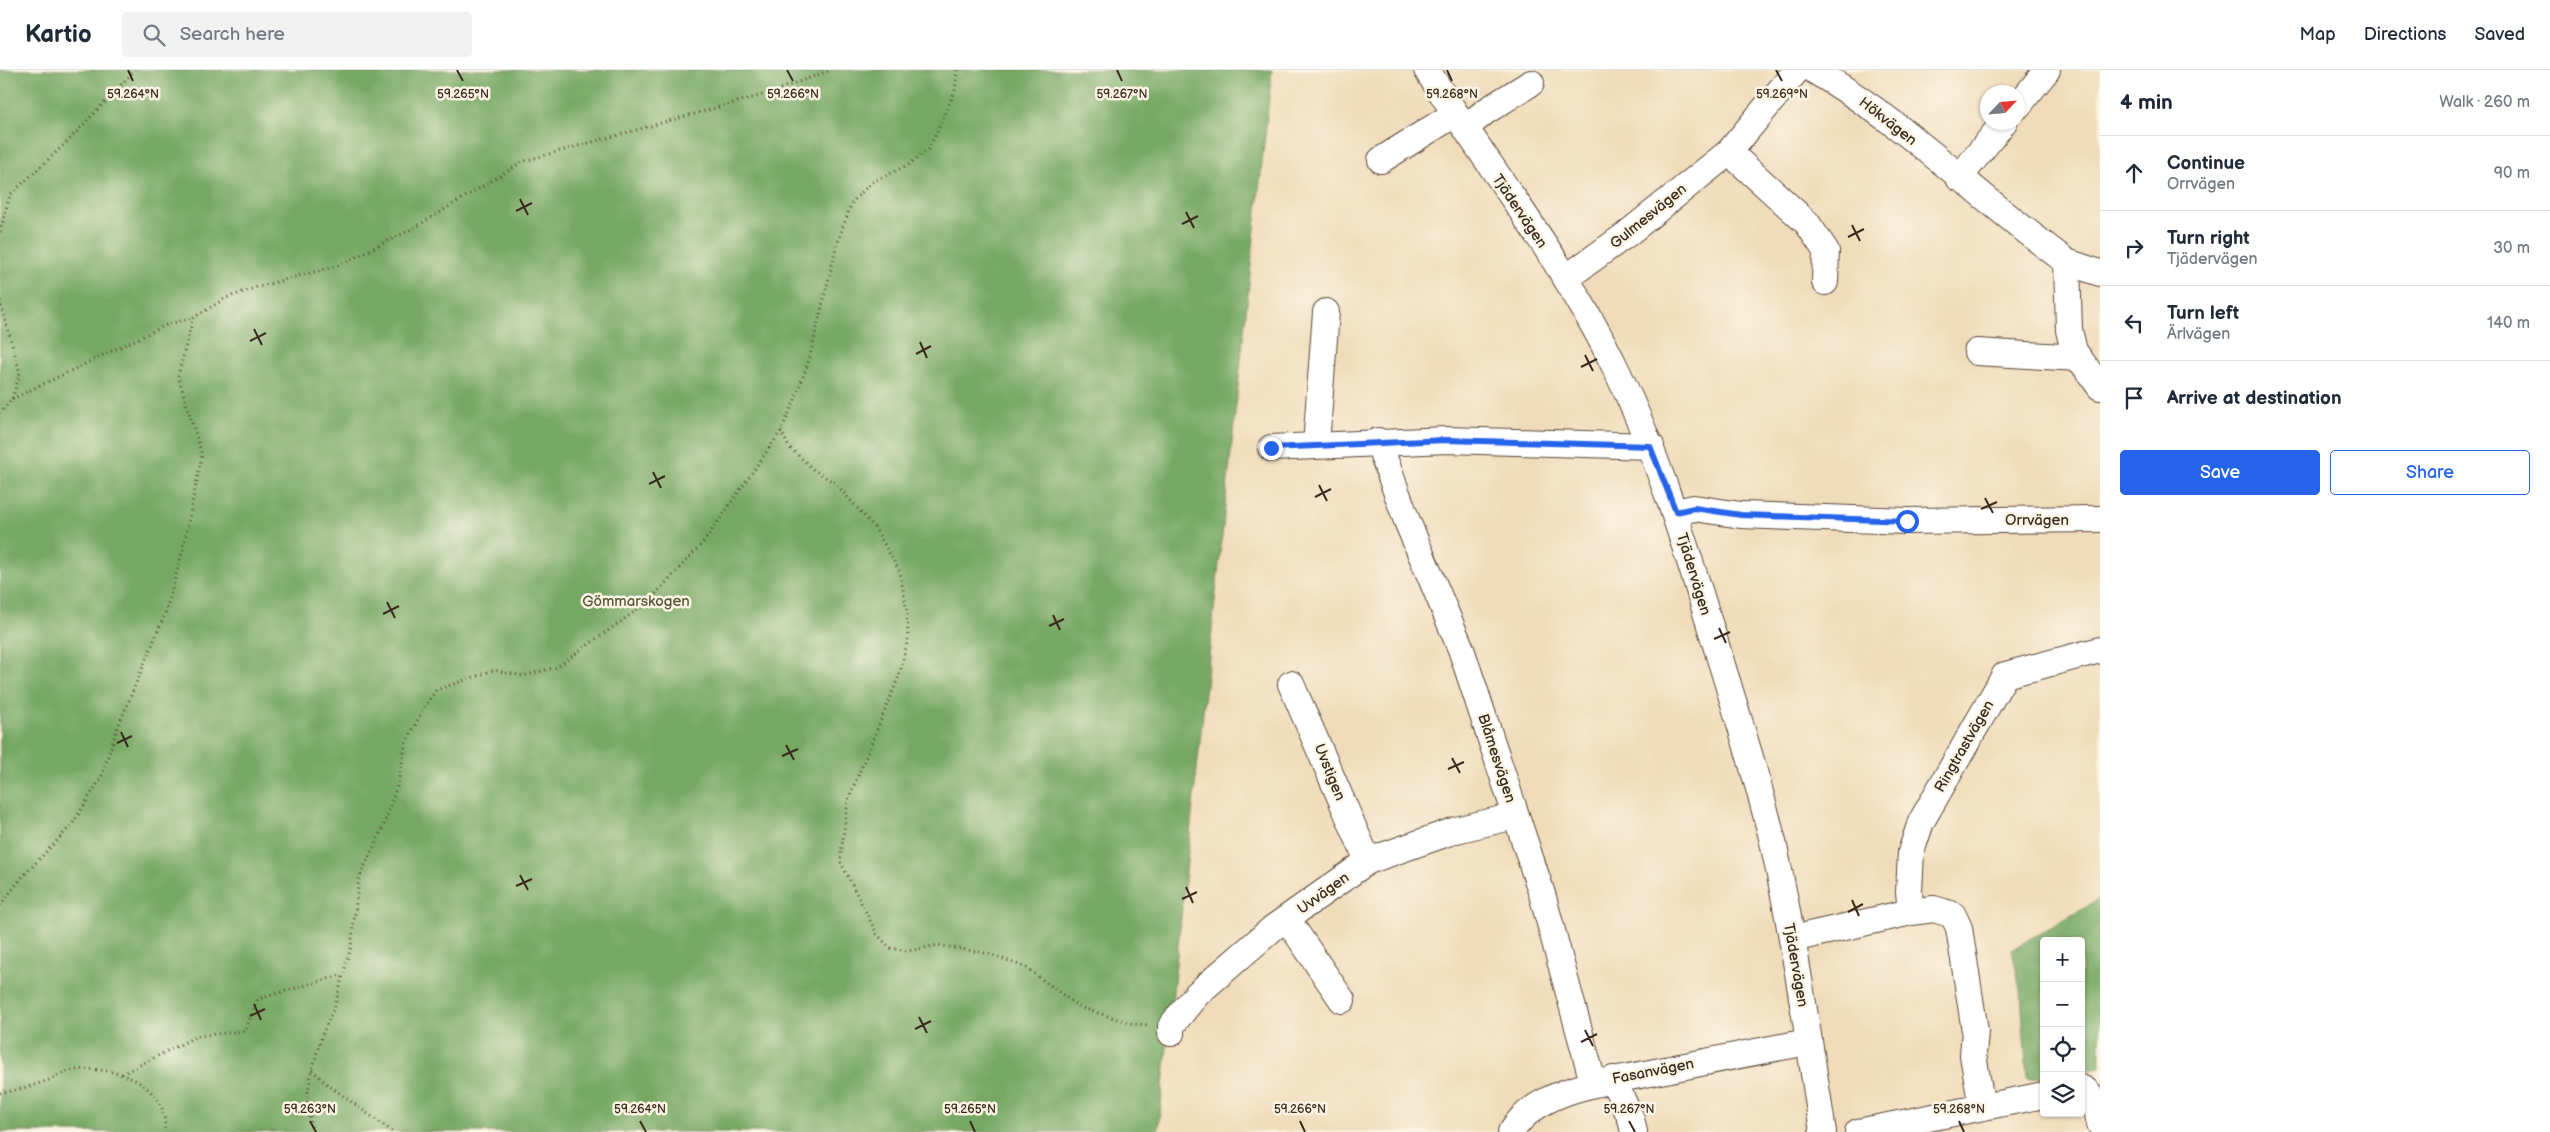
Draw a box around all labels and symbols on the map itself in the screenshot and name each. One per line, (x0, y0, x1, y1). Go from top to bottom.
north arrow (1980, 85, 2025, 130)
text: 59.264°N (107, 87, 159, 102)
text: 59.265°N (437, 87, 489, 102)
text: 59.266°N (767, 87, 819, 102)
text: 59.267°N (1096, 87, 1148, 102)
text: 59.268°N (1426, 87, 1478, 102)
text: 59.269°N (1756, 87, 1808, 102)
street label: Hökvägen (1855, 93, 1920, 150)
street label: Tjädervägen (1488, 171, 1551, 252)
street label: Gulmesvägen (1606, 180, 1691, 253)
route end (1260, 437, 1283, 460)
route start (1896, 510, 1919, 533)
street label: Orrvägen (2005, 511, 2069, 530)
street label: Tjädervägen (1672, 531, 1715, 618)
park label: Gömmarskogen (582, 592, 690, 611)
street label: Ringtrastvägen (1930, 697, 1998, 796)
street label: Blåmesvägen (1473, 711, 1520, 805)
street label: Uvstigen (1310, 741, 1350, 803)
street label: Uvvägen (1294, 868, 1353, 919)
street label: Tjädervägen (1779, 922, 1812, 1009)
street label: Fasanvägen (1611, 1054, 1696, 1089)
text: 59.263°N (284, 1102, 336, 1117)
text: 59.264°N (614, 1102, 666, 1117)
text: 59.265°N (944, 1102, 996, 1117)
text: 59.266°N (1274, 1102, 1326, 1117)
text: 59.267°N (1603, 1102, 1655, 1117)
text: 59.268°N (1933, 1102, 1985, 1117)

